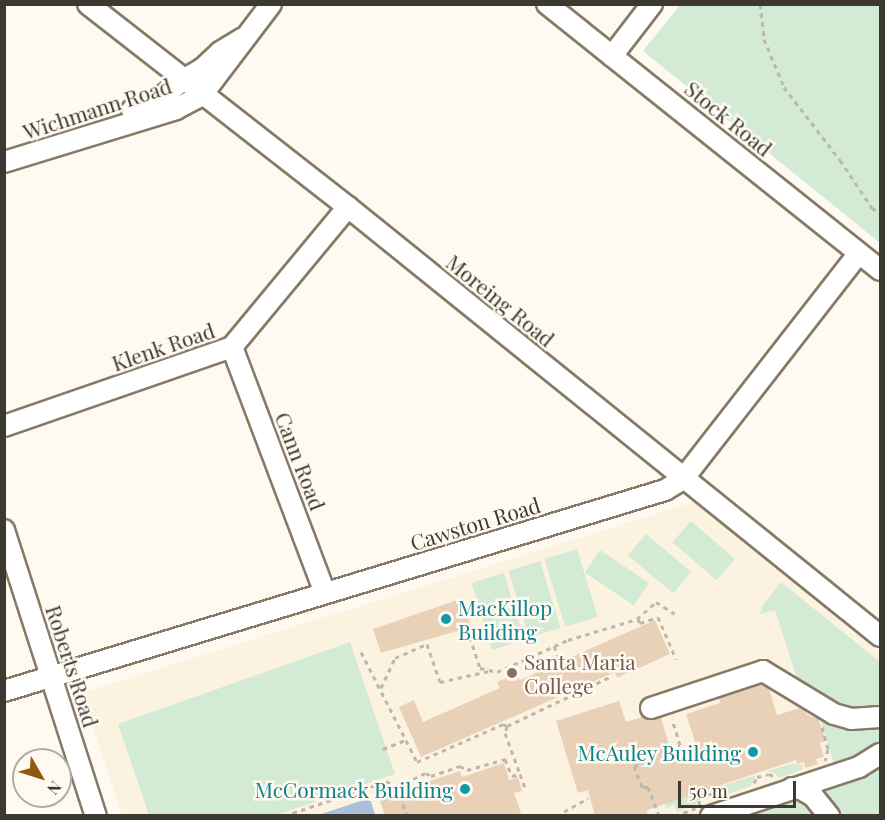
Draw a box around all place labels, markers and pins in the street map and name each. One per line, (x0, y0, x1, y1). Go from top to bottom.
place label: MacKillop Building (458, 594, 552, 644)
marker: MacKillop Building (439, 612, 453, 626)
place label: Santa Maria College (524, 648, 636, 698)
marker: Santa Maria College (505, 666, 519, 680)
place label: McAuley Building (577, 739, 741, 765)
marker: McAuley Building (746, 745, 760, 759)
place label: McCormack Building (254, 776, 453, 802)
marker: McCormack Building (458, 782, 472, 796)

